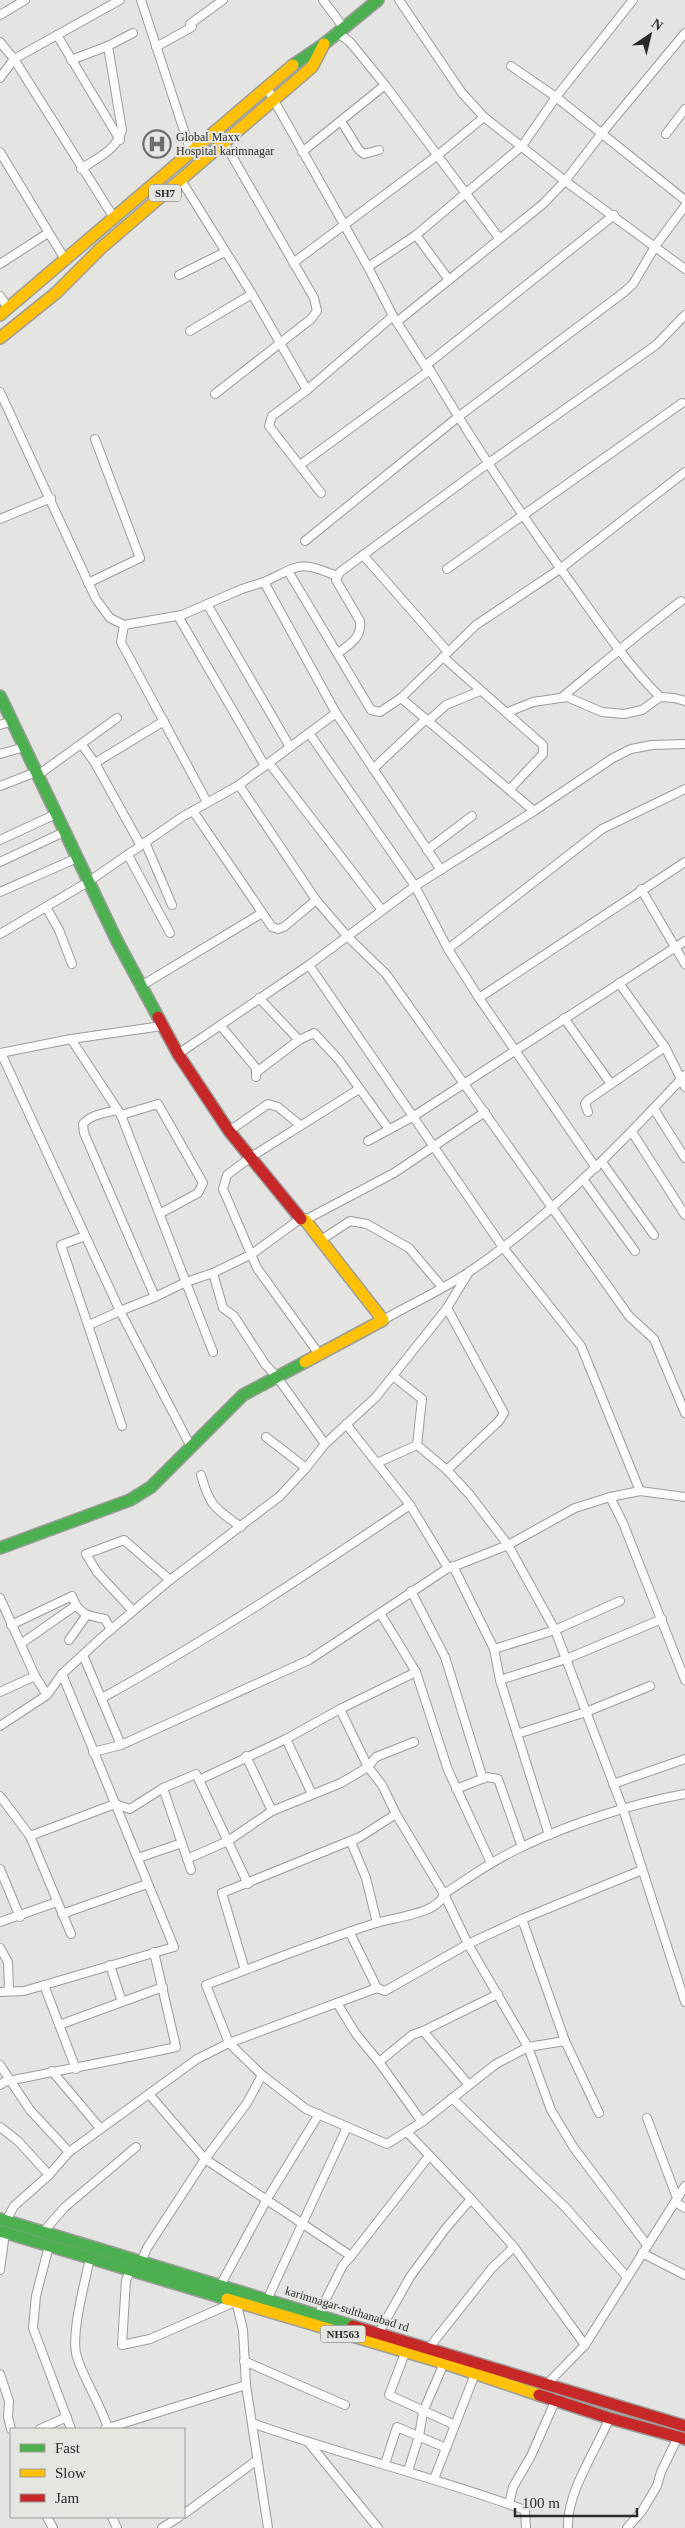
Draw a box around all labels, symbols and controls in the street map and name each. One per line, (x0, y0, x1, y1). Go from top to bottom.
north arrow (625, 10, 675, 60)
text: N (649, 16, 666, 34)
hospital icon: Global Maxx Hospital karimnagar (142, 129, 172, 159)
place label: Global Maxx Hospital karimnagar (176, 130, 274, 158)
road number: SH7 (149, 184, 181, 202)
street label: karimnagar-sulthanabad rd (283, 2283, 411, 2335)
road number: NH563 (320, 2326, 366, 2342)
legend (10, 2428, 185, 2518)
text: Fast (55, 2440, 81, 2456)
text: Slow (55, 2465, 86, 2481)
scale bar (515, 2486, 638, 2518)
text: Jam (55, 2490, 79, 2506)
text: 100 m (522, 2495, 560, 2511)

